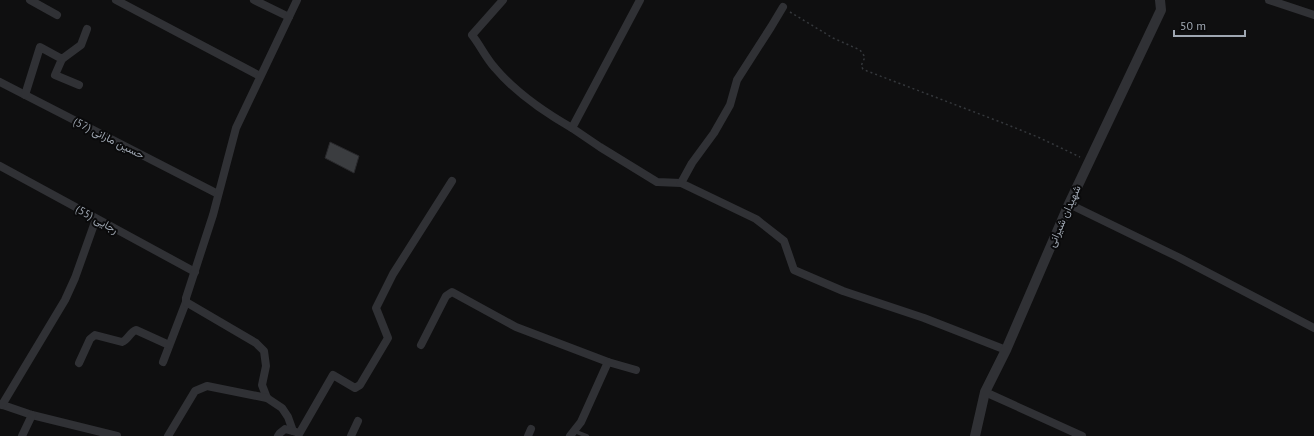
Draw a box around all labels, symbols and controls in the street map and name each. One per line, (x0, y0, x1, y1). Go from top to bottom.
scale bar (1174, 12, 1245, 38)
text: 50 m (1180, 18, 1206, 33)
street label: حسین مارانی (57) (71, 114, 147, 162)
street label: شهیدان شیرانی (1044, 183, 1084, 249)
street label: رجایی (55) (73, 202, 121, 236)

